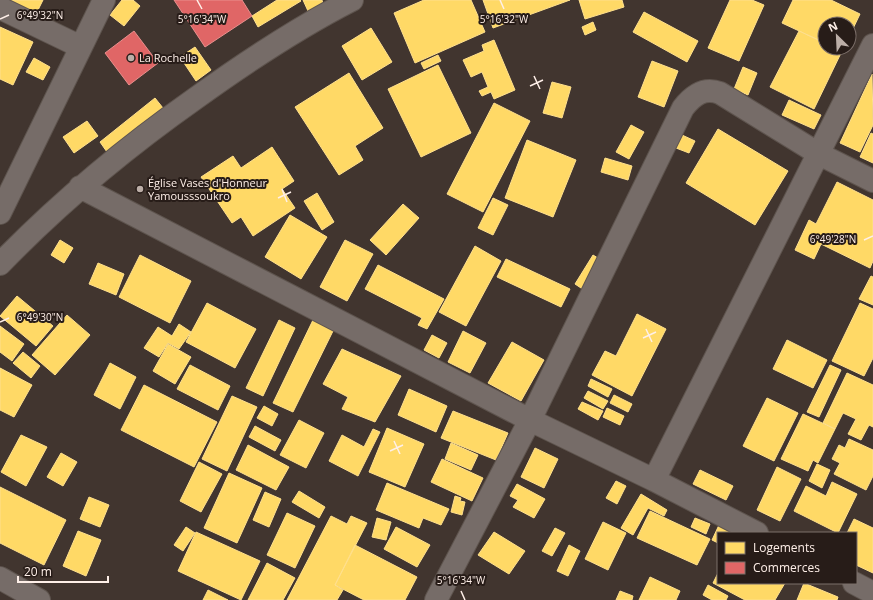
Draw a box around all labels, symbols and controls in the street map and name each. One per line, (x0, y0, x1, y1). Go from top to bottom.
text: 6°49'32"N (17, 8, 63, 22)
text: 5°16'34"W (178, 12, 227, 26)
text: 5°16'32"W (480, 12, 529, 26)
north arrow (817, 16, 857, 56)
text: N (826, 18, 840, 35)
place label: La Rochelle (139, 50, 197, 65)
marker: La Rochelle (126, 53, 136, 63)
place label: Église Vases d'Honneur Yamousssoukro (148, 175, 267, 203)
marker: Église Vases d'Honneur Yamousssoukro (135, 184, 145, 194)
text: 6°49'28"N (810, 232, 856, 246)
text: 6°49'30"N (17, 310, 63, 324)
legend (717, 532, 857, 584)
text: Logements (753, 539, 815, 556)
scale bar (18, 558, 108, 584)
text: Commerces (753, 559, 820, 576)
text: 20 m (24, 563, 52, 580)
text: 5°16'34"W (437, 573, 486, 587)

